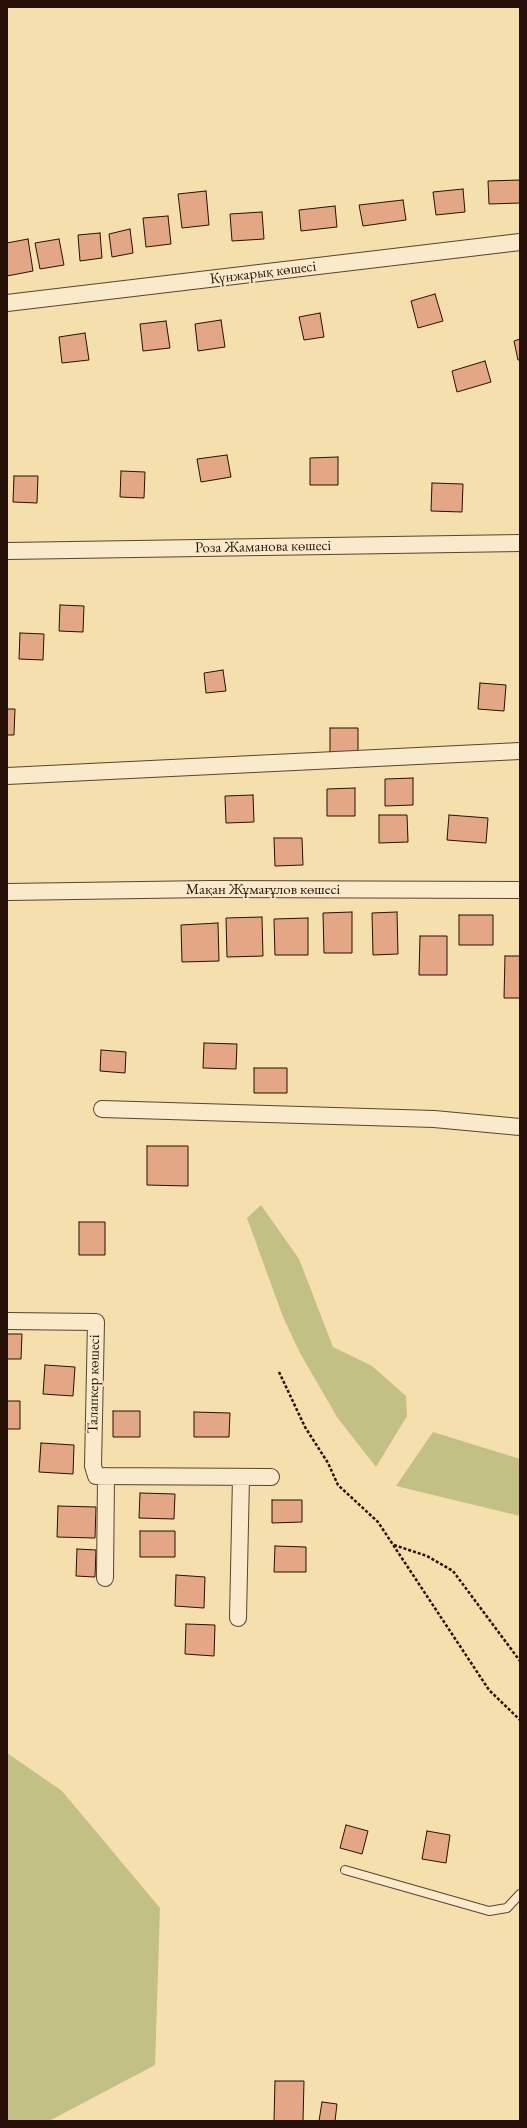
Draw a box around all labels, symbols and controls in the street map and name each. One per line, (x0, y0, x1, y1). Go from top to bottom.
street label: Күнжарық көшесі (209, 258, 317, 288)
street label: Роза Жаманова көшесі (195, 537, 331, 557)
street label: Мақан Жұмағұлов көшесі (186, 881, 340, 899)
street label: Талапкер көшесі (84, 1334, 104, 1434)

